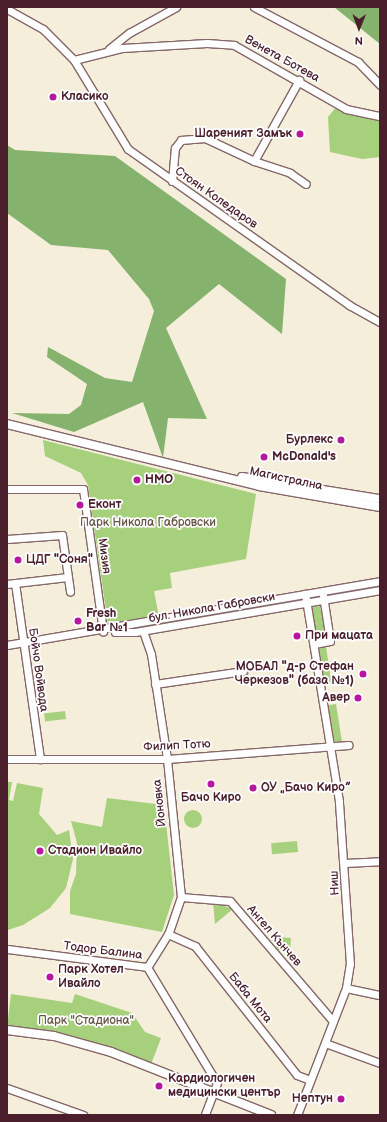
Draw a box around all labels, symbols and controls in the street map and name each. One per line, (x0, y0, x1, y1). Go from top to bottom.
north arrow (339, 8, 379, 48)
street label: Венета Ботева (242, 32, 322, 86)
text: N (355, 34, 363, 47)
place label: Класико (61, 90, 108, 104)
marker: Класико (48, 92, 58, 102)
place label: Шареният Замък (194, 127, 292, 141)
marker: Шареният Замък (295, 129, 305, 139)
street label: Стоян Коледаров (172, 164, 260, 232)
place label: Бурлекс (286, 433, 333, 447)
marker: Бурлекс (336, 435, 346, 445)
place label: McDonald's (272, 450, 336, 464)
marker: McDonald's (259, 452, 269, 462)
street label: Магистрална (248, 464, 324, 494)
place label: HMO (145, 473, 173, 487)
marker: HMO (132, 475, 142, 485)
place label: Еконт (88, 498, 121, 512)
marker: Еконт (75, 500, 85, 510)
park label: Парк Никола Габровски (80, 516, 216, 530)
street label: Мизия (94, 537, 114, 575)
place label: ЦДГ "Соня" (26, 553, 93, 567)
marker: ЦДГ "Соня" (13, 555, 23, 565)
street label: бул. Никола Габровски (148, 590, 276, 626)
place label: Fresh Bar №1 (86, 607, 128, 635)
marker: Fresh Bar №1 (73, 616, 83, 626)
street label: Бойчо Войвода (25, 627, 51, 713)
place label: При мацата (305, 629, 373, 643)
marker: При мацата (292, 631, 302, 641)
place label: МОБАЛ "д-р Стефан Черкезов" (база №1) (235, 660, 354, 688)
marker: МОБАЛ "д-р Стефан Черкезов" (база №1) (357, 668, 369, 680)
place label: Авер (322, 691, 350, 705)
marker: Авер (353, 693, 363, 703)
street label: Филип Тотю (143, 737, 211, 755)
street label: Йоновка (150, 779, 170, 827)
marker: Бачо Киро (206, 779, 216, 789)
place label: ОУ „Бачо Киро” (261, 781, 351, 795)
marker: ОУ „Бачо Киро” (248, 783, 258, 793)
place label: Бачо Киро (181, 791, 241, 805)
place label: Стадион Ивайло (48, 844, 142, 858)
marker: Стадион Ивайло (35, 846, 45, 856)
street label: Ниш (327, 870, 343, 896)
street label: Ангел Кънчев (244, 903, 304, 969)
street label: Тодор Балина (63, 939, 143, 963)
place label: Парк Хотел Ивайло (58, 963, 124, 991)
street label: Баба Мота (225, 970, 275, 1026)
marker: Парк Хотел Ивайло (45, 972, 55, 982)
park label: Парк "Стадиона" (38, 1014, 134, 1028)
place label: Кардиологичен медицински център (168, 1072, 281, 1100)
marker: Кардиологичен медицински център (153, 1080, 165, 1092)
place label: Нептун (292, 1092, 333, 1106)
marker: Нептун (336, 1094, 346, 1104)

